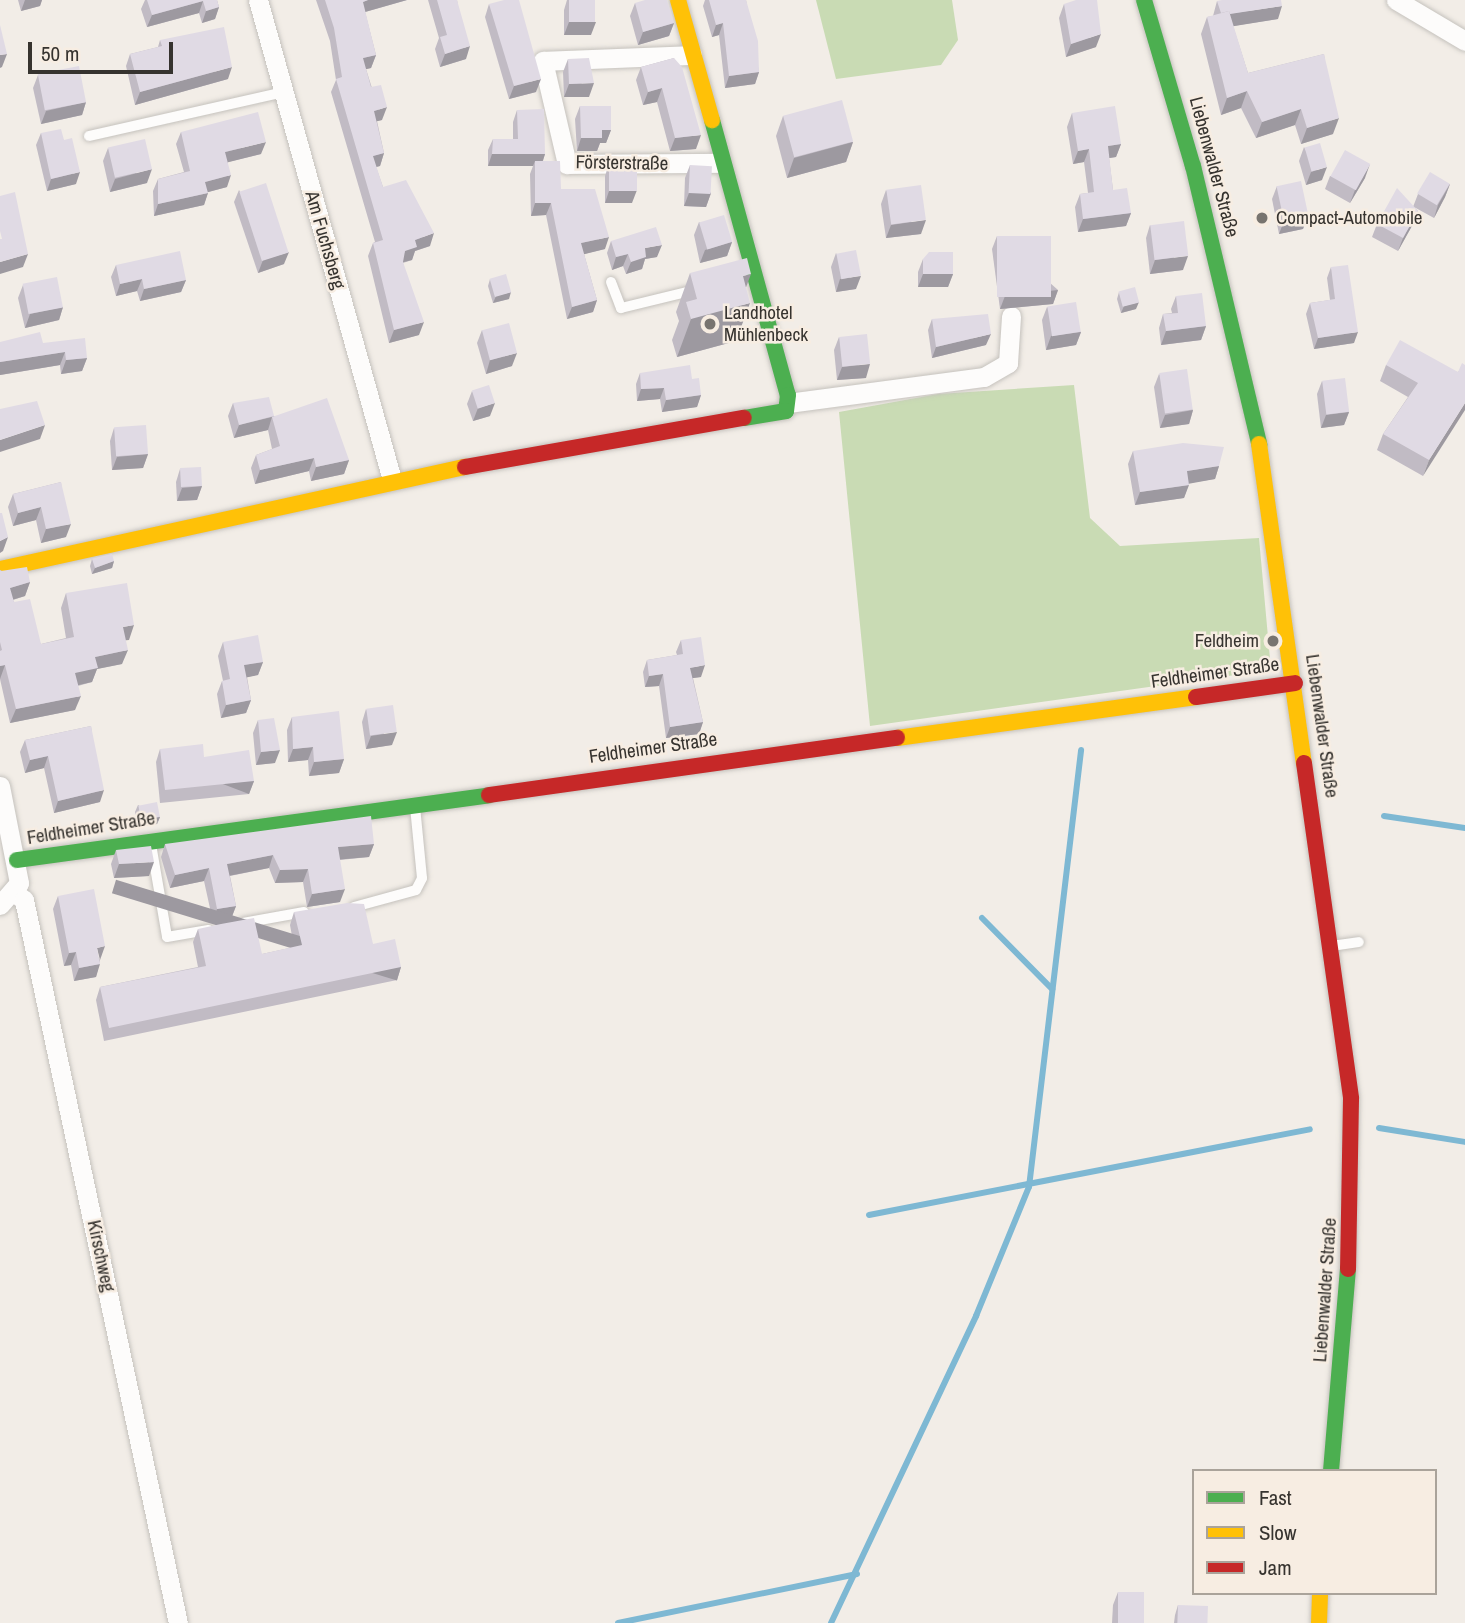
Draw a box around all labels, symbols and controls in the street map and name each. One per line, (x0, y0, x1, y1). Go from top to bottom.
scale bar (32, 28, 177, 72)
text: 50 m (41, 39, 79, 68)
street label: Liebenwalder Straße (1184, 94, 1244, 240)
street label: Försterstraße (575, 151, 669, 175)
street label: Am Fuchsberg (300, 188, 350, 292)
place label: Compact-Automobile (1276, 207, 1422, 229)
marker: Compact-Automobile (1254, 210, 1270, 226)
place label: Landhotel Mühlenbeck (724, 302, 808, 346)
marker: Landhotel Mühlenbeck (702, 316, 718, 332)
place label: Feldheim (1195, 630, 1259, 652)
marker: Feldheim (1265, 633, 1281, 649)
street label: Feldheimer Straße (1149, 653, 1281, 693)
street label: Liebenwalder Straße (1301, 653, 1343, 799)
street label: Feldheimer Straße (587, 728, 719, 768)
street label: Feldheimer Straße (25, 807, 157, 849)
street label: Liebenwalder Straße (1309, 1217, 1341, 1363)
street label: Kirschweg (82, 1218, 120, 1294)
legend (1192, 1469, 1437, 1595)
text: Fast (1259, 1483, 1292, 1512)
text: Slow (1259, 1518, 1296, 1547)
text: Jam (1259, 1553, 1292, 1582)

